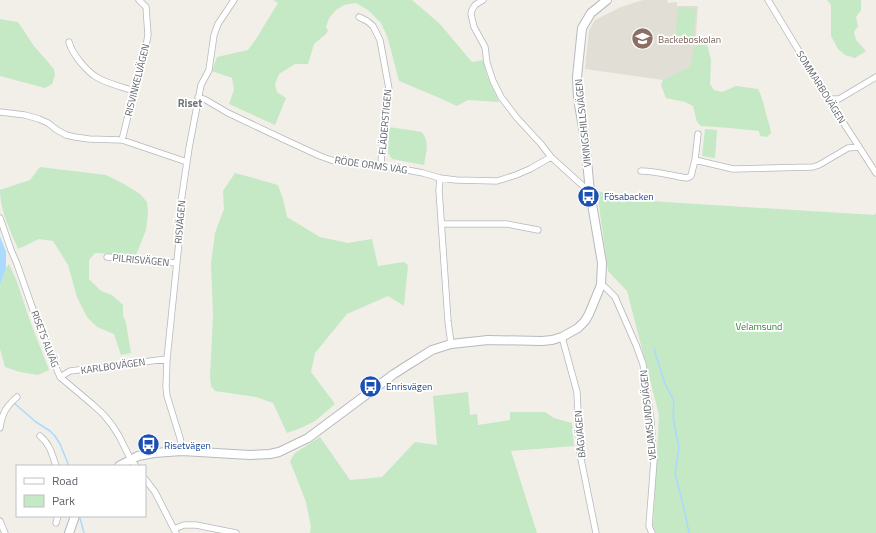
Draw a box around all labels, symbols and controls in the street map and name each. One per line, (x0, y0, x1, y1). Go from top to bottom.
school or university icon: Backeboskolan (629, 26, 655, 52)
place label: Backeboskolan (658, 32, 721, 47)
street label: RISVINKELVÄGEN (121, 42, 153, 118)
street label: SOMMARBOVÄGEN (793, 48, 849, 126)
street label: VIKINGSHILLSVÄGEN (571, 78, 595, 168)
street label: FLÄDERSTIGEN (375, 89, 395, 155)
district label: Riset (178, 95, 202, 111)
street label: RÖDE ORMS VÄG (334, 152, 408, 178)
bus stop icon: Fösabacken (575, 183, 601, 209)
place label: Fösabacken (604, 189, 654, 204)
street label: RISVÄGEN (171, 200, 189, 244)
street label: PILRISVÄGEN (112, 250, 170, 270)
street label: RISETS ALVÄG (27, 308, 63, 370)
park label: Velamsund (736, 319, 782, 334)
street label: KARLBOVÄGEN (80, 354, 146, 378)
street label: VELAMSUNDSVÄGEN (636, 369, 660, 461)
bus stop icon: Enrisvägen (357, 373, 383, 399)
place label: Enrisvägen (386, 379, 432, 394)
street label: BÅGVÄGEN (570, 410, 590, 458)
bus stop icon: Risetvägen (135, 432, 161, 458)
place label: Risetvägen (164, 438, 211, 453)
legend (16, 465, 146, 517)
text: Road (52, 471, 78, 490)
text: Park (52, 491, 75, 510)

